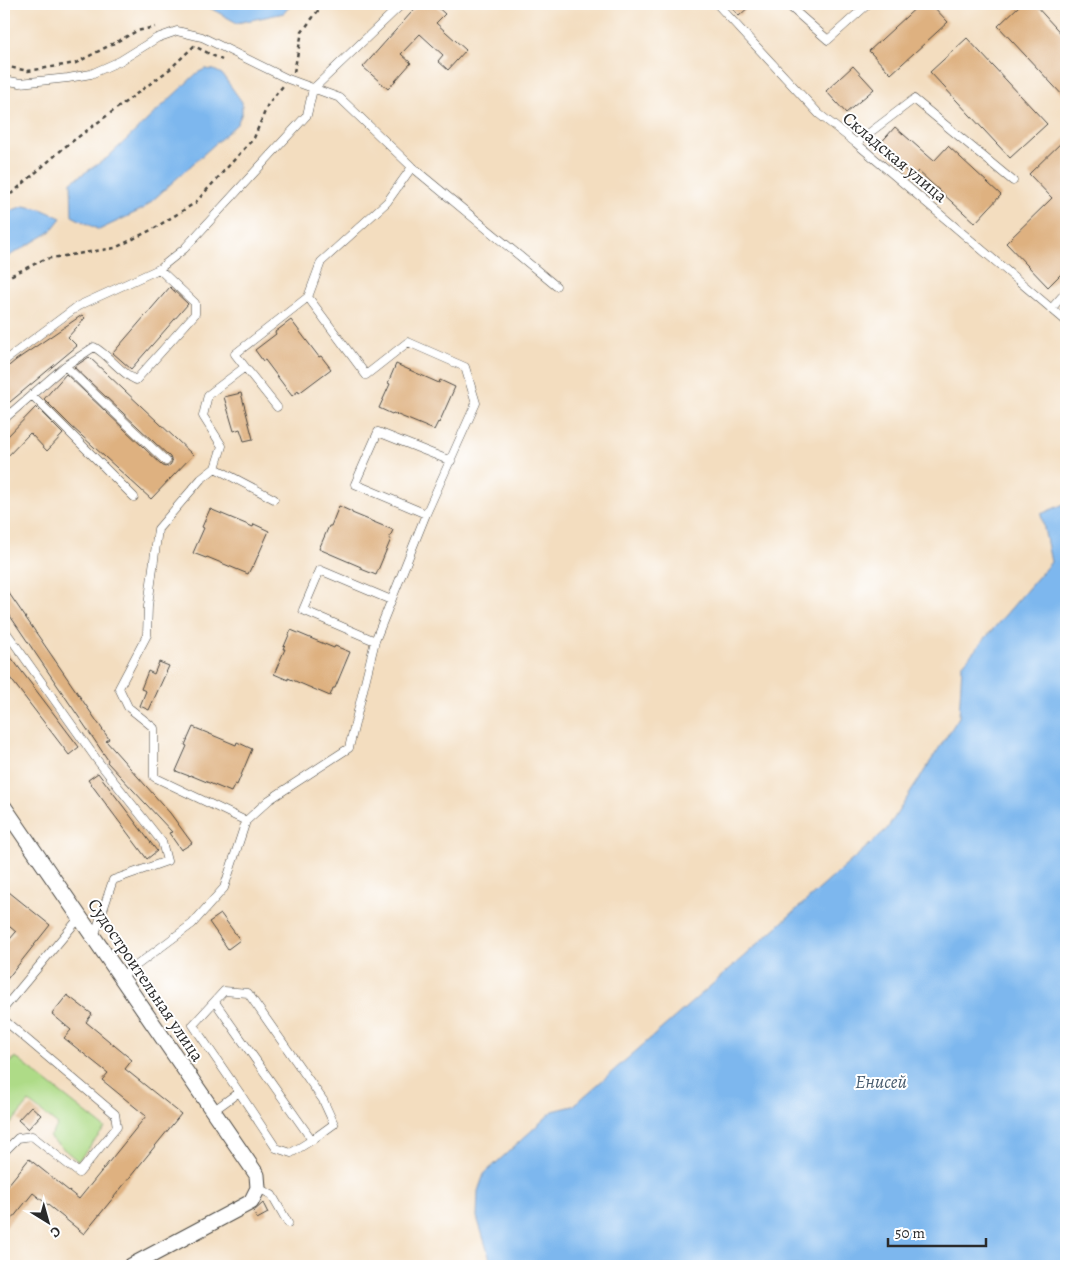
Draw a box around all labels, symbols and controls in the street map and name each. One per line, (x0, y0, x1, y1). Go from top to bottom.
street label: Складская улица (838, 106, 953, 208)
street label: Судостроительная улица (82, 894, 210, 1067)
water label: Енисей (855, 1069, 907, 1095)
north arrow (22, 1198, 72, 1248)
scale bar (888, 1215, 985, 1247)
text: С (46, 1222, 65, 1242)
text: 50 m (895, 1223, 925, 1243)

